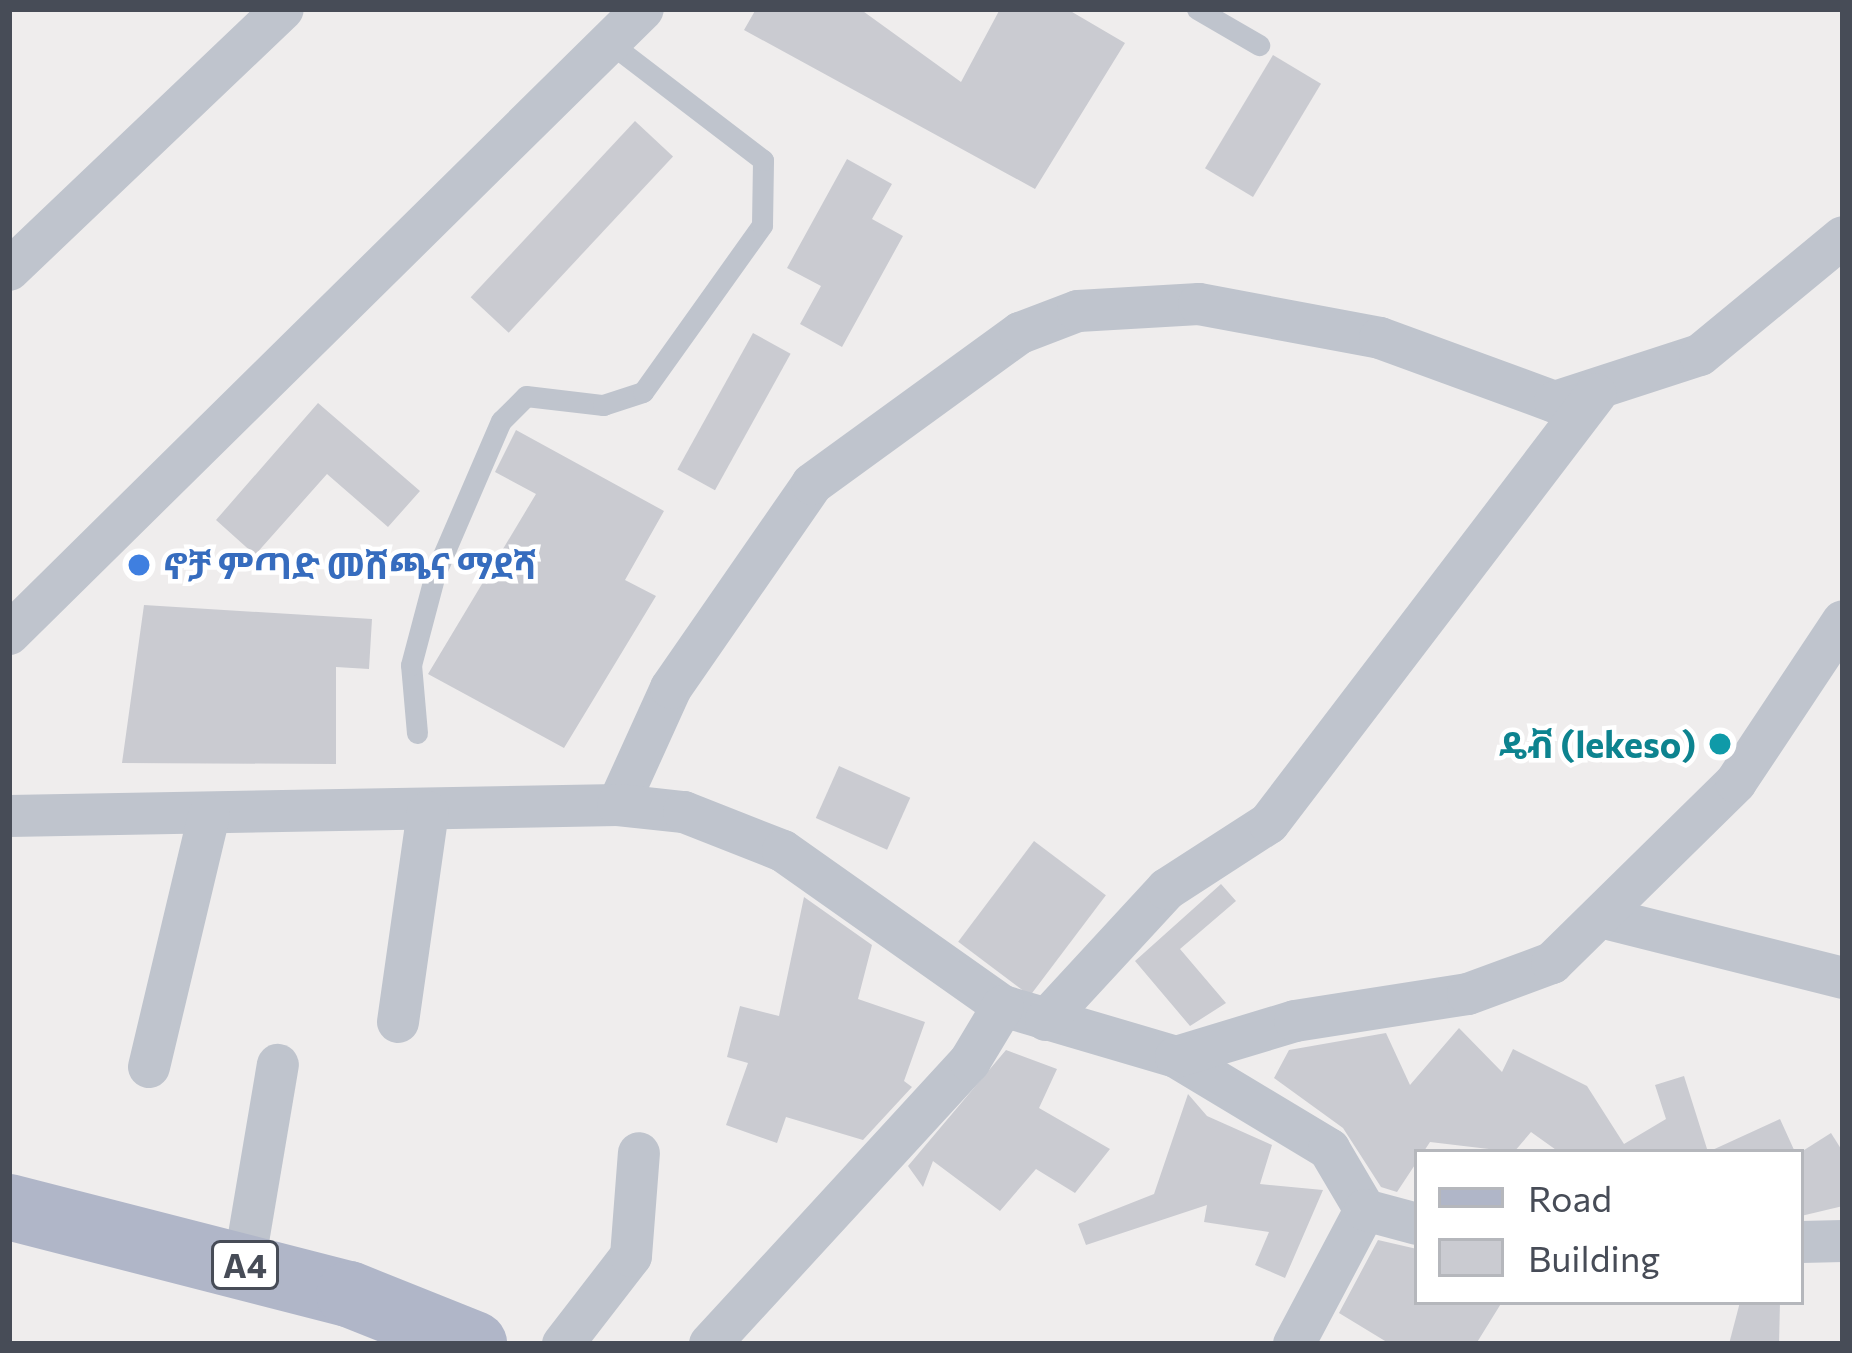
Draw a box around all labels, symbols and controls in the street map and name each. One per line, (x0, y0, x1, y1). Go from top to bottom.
place label: ኖቻ ምጣድ መሸጫና ማደሻ (163, 543, 536, 587)
marker: ኖቻ ምጣድ መሸጫና ማደሻ (126, 552, 152, 578)
place label: ዴቭ (lekeso) (1500, 722, 1696, 766)
marker: ዴቭ (lekeso) (1707, 731, 1733, 757)
legend (1414, 1149, 1804, 1305)
text: Road (1528, 1175, 1612, 1219)
text: Building (1528, 1235, 1660, 1279)
road number: A4 (209, 1238, 281, 1292)

